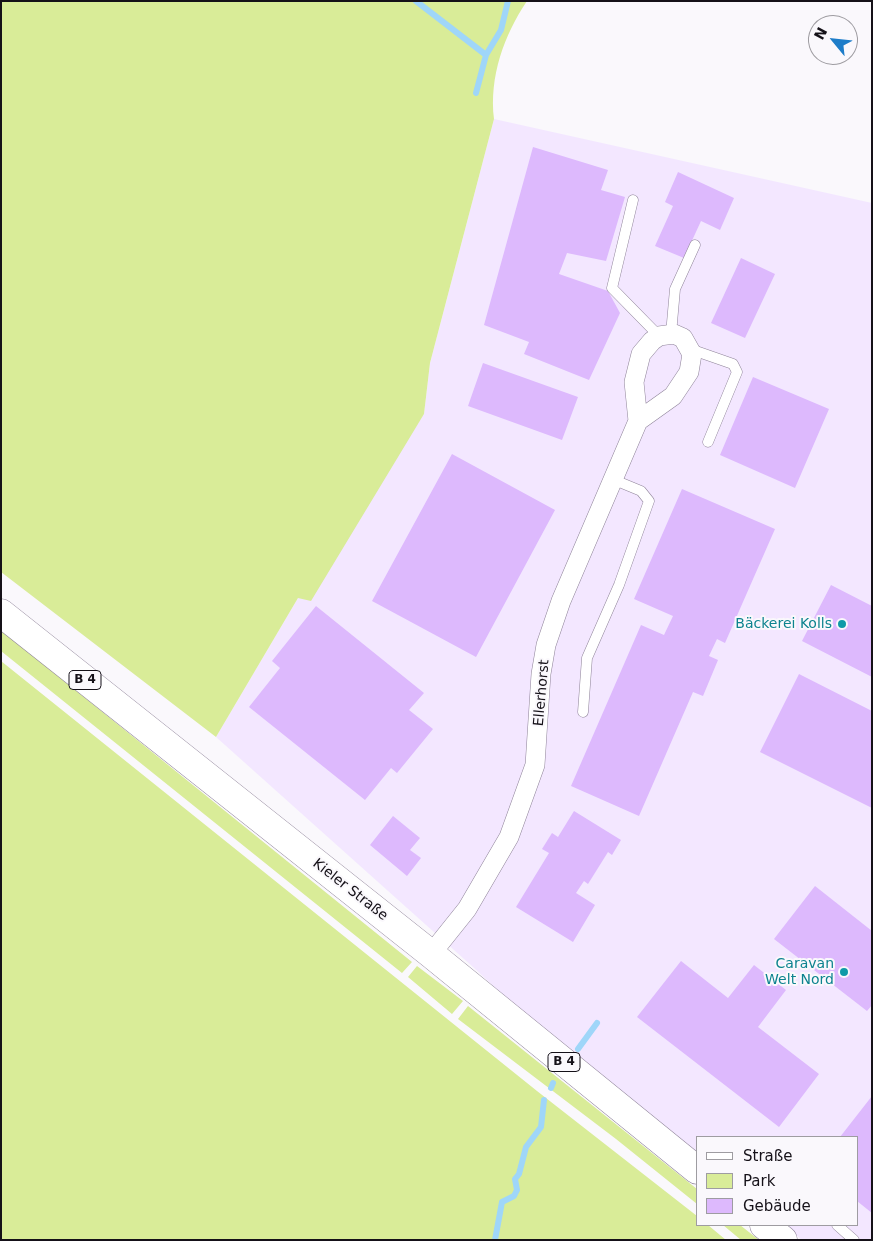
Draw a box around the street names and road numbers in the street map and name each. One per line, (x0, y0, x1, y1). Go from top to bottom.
street label: Ellerhorst (531, 659, 553, 727)
road number: B 4 (69, 670, 101, 690)
street label: Kieler Straße (309, 856, 391, 924)
road number: B 4 (548, 1052, 580, 1072)

